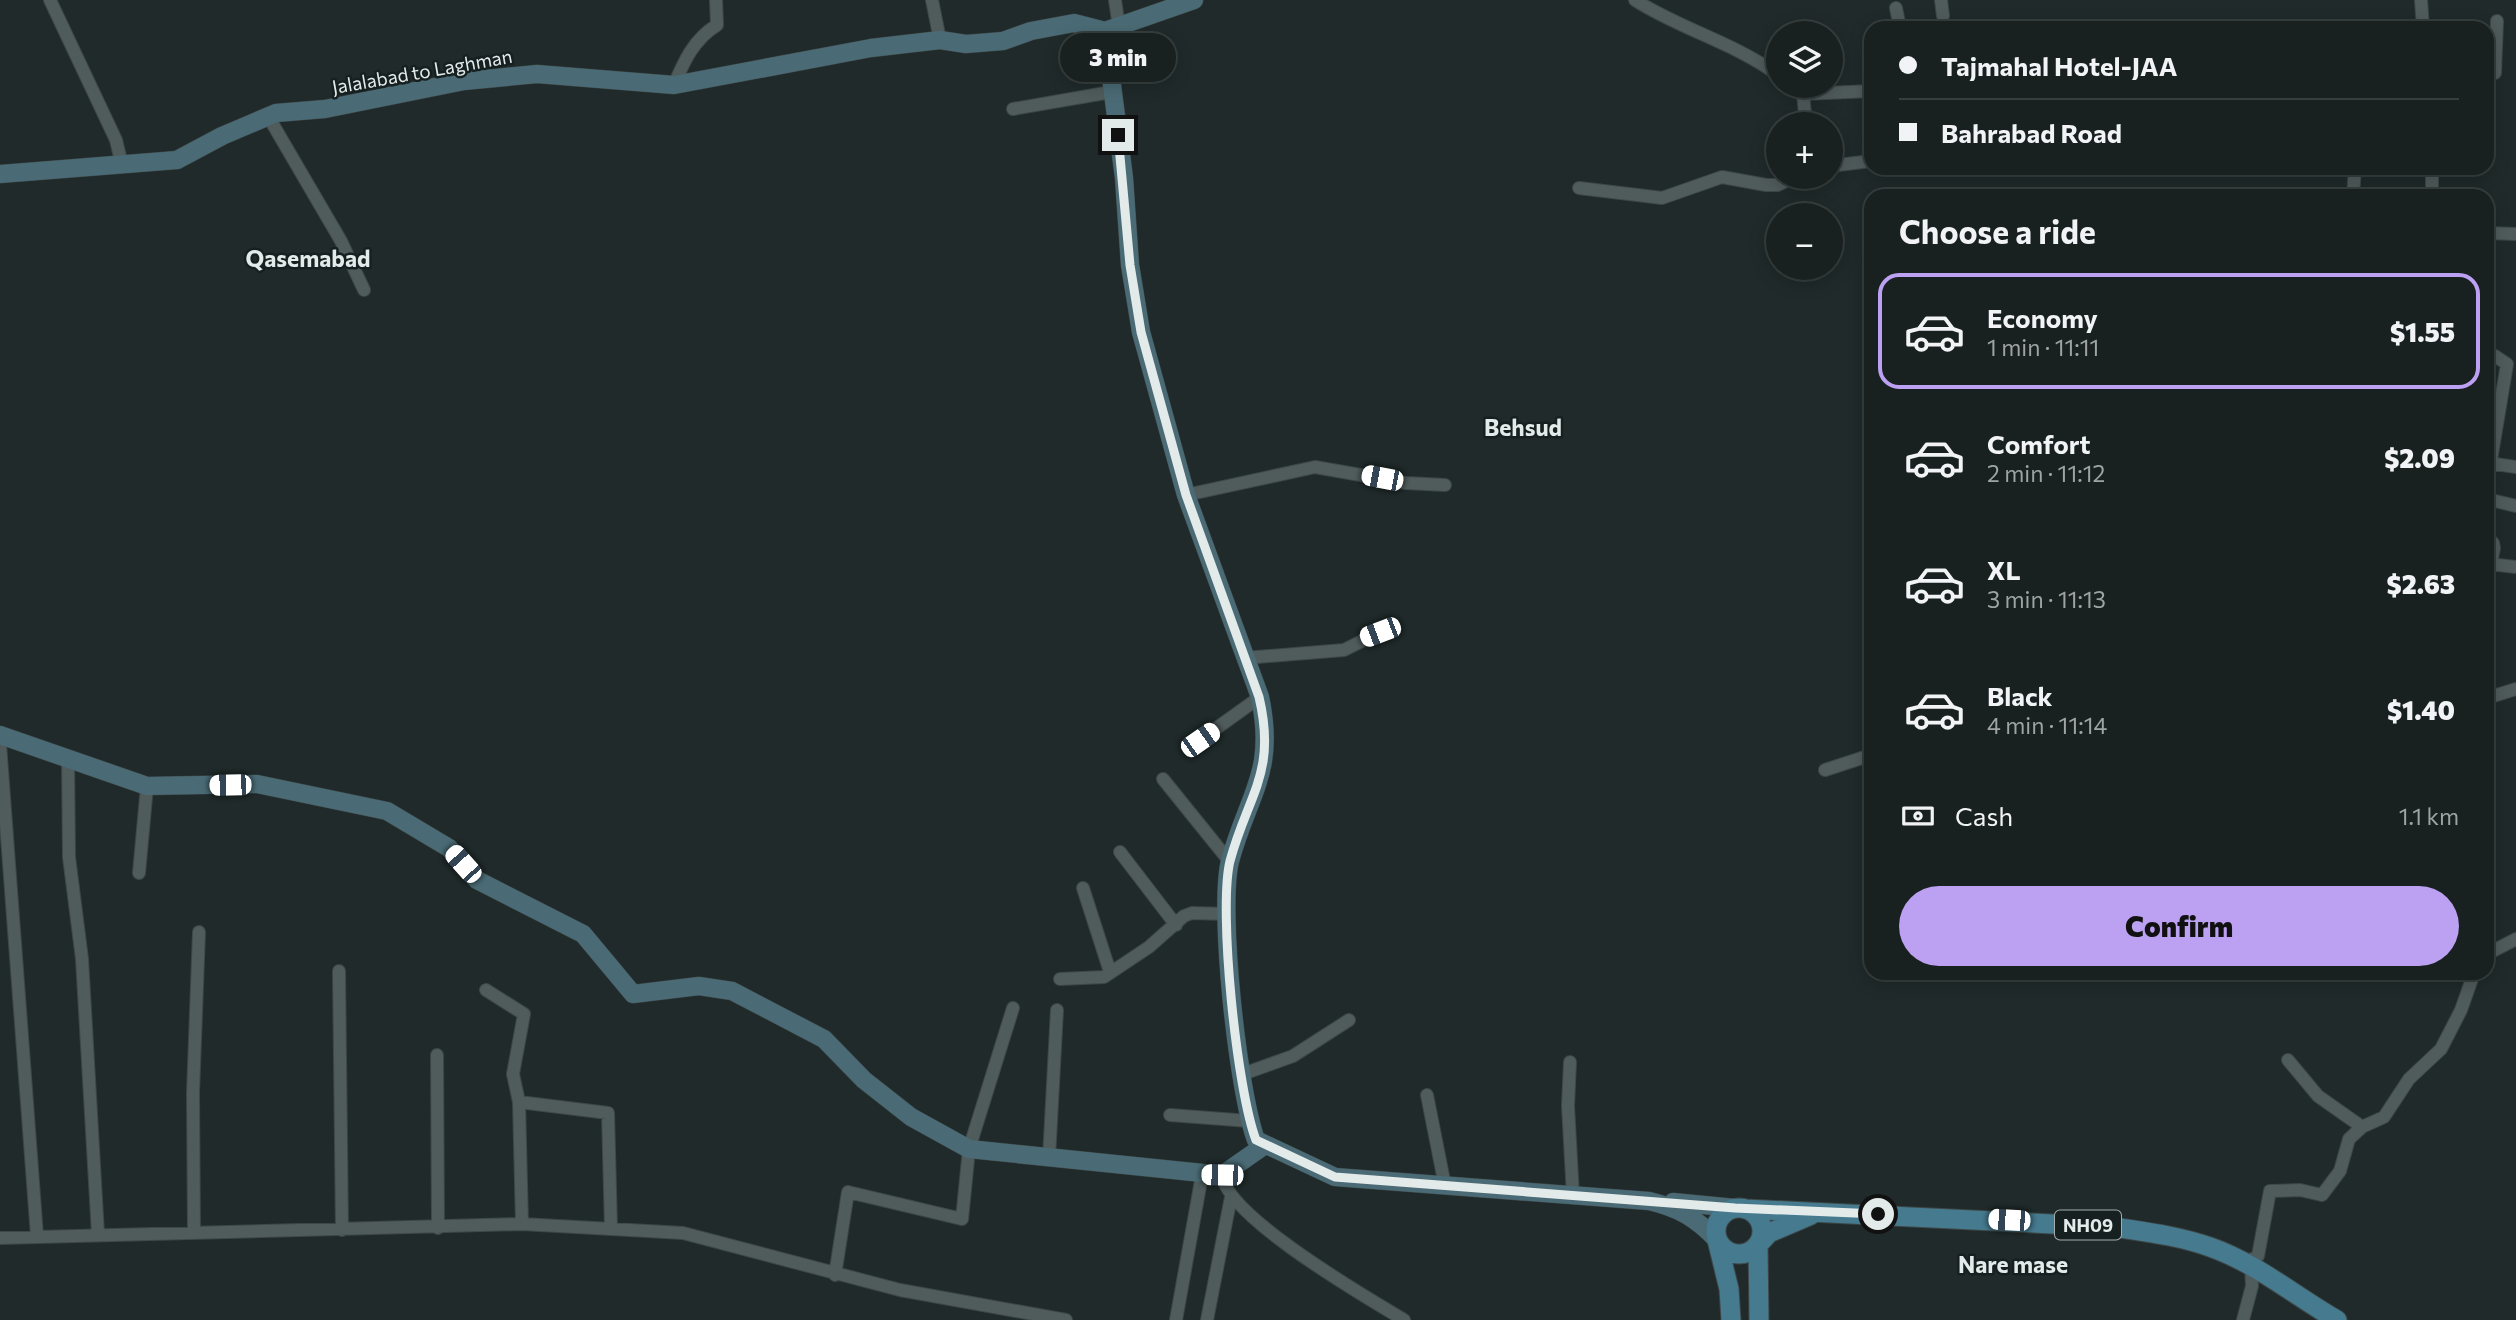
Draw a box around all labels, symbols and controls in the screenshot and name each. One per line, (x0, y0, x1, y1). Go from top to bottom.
map controls (1766, 21, 1843, 280)
button: layers (1766, 21, 1843, 98)
callout: 3 min (1060, 33, 1176, 82)
text: 3 min (1089, 43, 1147, 71)
street label: Jalalabad to Laghman (330, 44, 514, 98)
text: Tajmahal Hotel-JAA (1941, 50, 2177, 81)
button: + (1766, 112, 1843, 189)
text: Bahrabad Road (1941, 117, 2122, 148)
route end (1102, 119, 1134, 151)
button: − (1766, 203, 1843, 280)
text: Choose a ride (1899, 211, 2096, 251)
district label: Qasemabad (245, 244, 371, 272)
icon: car (1903, 300, 1966, 363)
text: Economy (1987, 302, 2098, 333)
text: $1.55 (2390, 316, 2455, 347)
text: 1 min · 11:11 (1987, 333, 2099, 361)
district label: Behsud (1484, 413, 1562, 441)
icon: car (1903, 426, 1966, 489)
text: Comfort (1987, 428, 2090, 459)
text: $2.09 (2384, 442, 2455, 473)
text: 2 min · 11:12 (1987, 459, 2105, 487)
car (1360, 464, 1405, 492)
icon: car (1903, 552, 1966, 615)
text: XL (1987, 554, 2021, 585)
text: $2.63 (2387, 568, 2455, 599)
text: 3 min · 11:13 (1987, 585, 2106, 613)
car (1357, 615, 1404, 649)
icon: car (1903, 678, 1966, 741)
text: Black (1987, 680, 2053, 711)
text: $1.40 (2387, 694, 2455, 725)
text: 4 min · 11:14 (1987, 711, 2107, 739)
car (1177, 719, 1224, 761)
car (209, 774, 252, 796)
icon: cash (1899, 797, 1937, 835)
text: Cash (1955, 800, 2013, 831)
text: 1.1 km (2399, 802, 2459, 830)
car (442, 841, 485, 887)
button: Confirm (1899, 886, 2459, 966)
car (1201, 1164, 1244, 1186)
route start (1862, 1198, 1894, 1230)
car (1988, 1208, 2031, 1232)
road number: NH09 (2055, 1210, 2121, 1240)
district label: Nare mase (1958, 1250, 2068, 1278)

